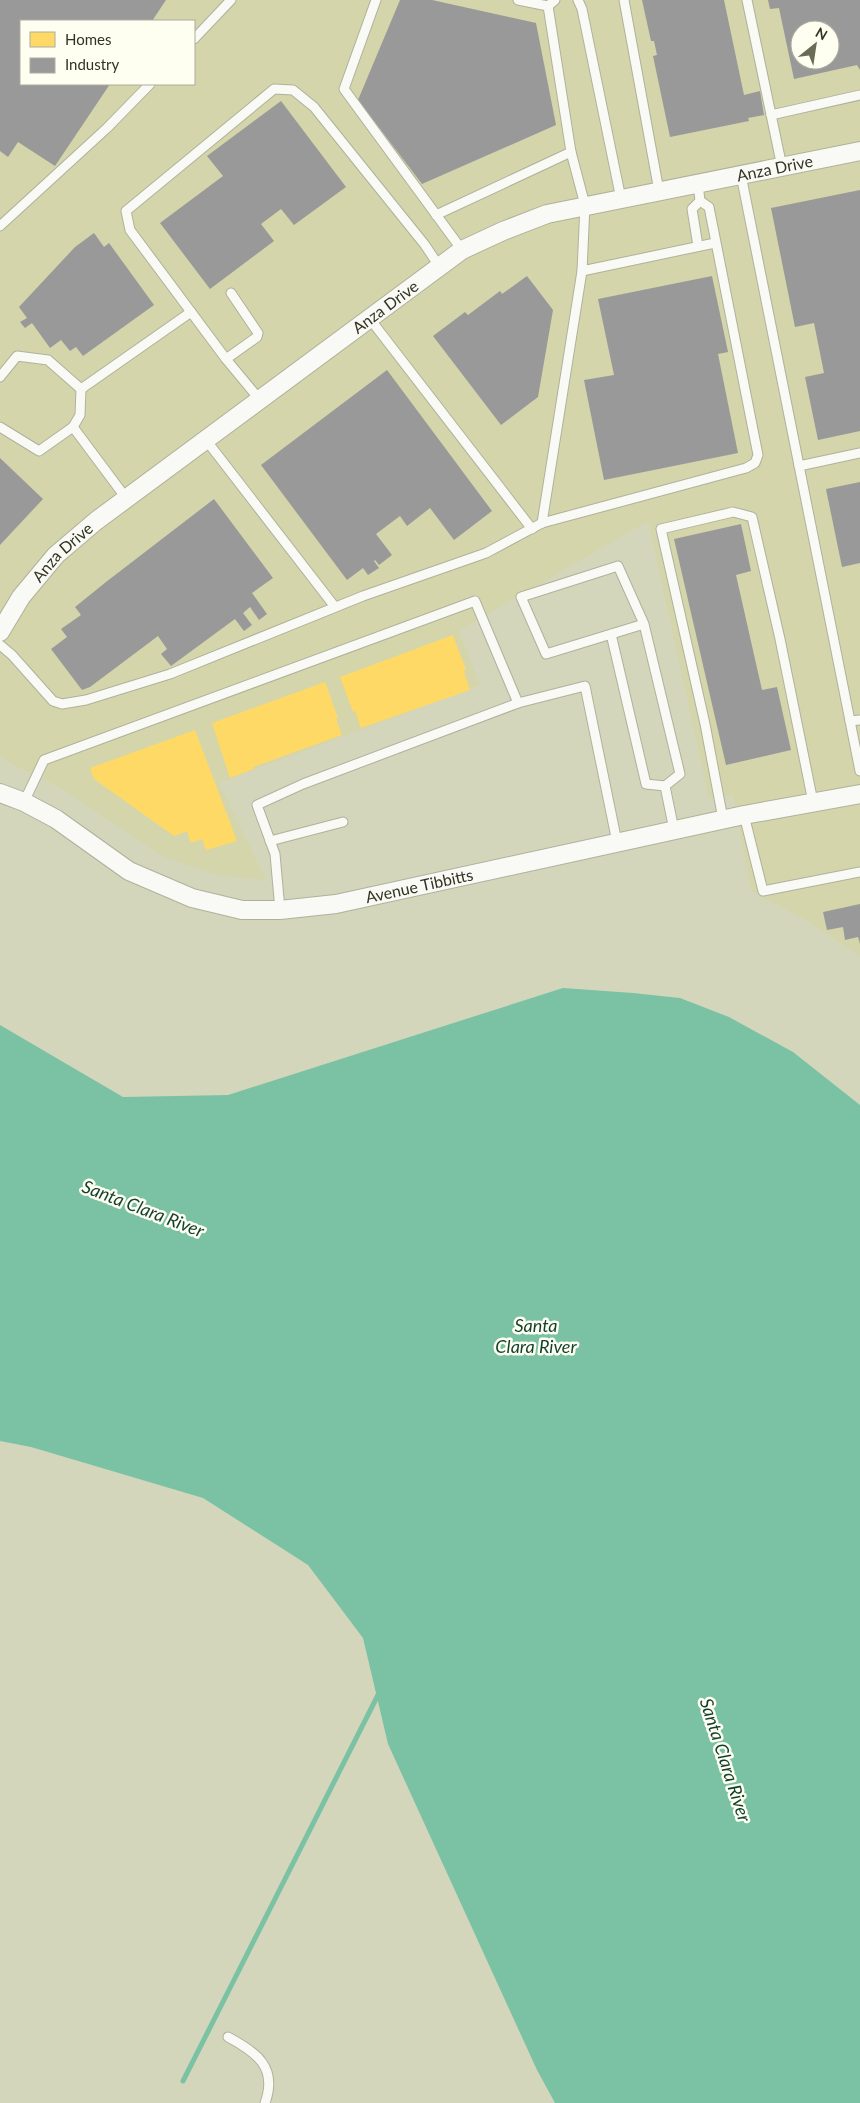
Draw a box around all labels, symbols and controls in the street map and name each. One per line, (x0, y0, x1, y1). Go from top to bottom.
legend (20, 20, 195, 85)
north arrow (790, 20, 840, 70)
text: N (813, 23, 831, 43)
text: Homes (65, 30, 111, 48)
text: Industry (65, 55, 120, 73)
street label: Anza Drive (735, 151, 814, 185)
street label: Anza Drive (348, 276, 422, 337)
street label: Anza Drive (28, 518, 96, 585)
street label: Avenue Tibbitts (364, 864, 475, 906)
water label: Santa Clara River (79, 1175, 208, 1242)
water label: Santa Clara River (495, 1314, 577, 1357)
water label: Santa Clara River (696, 1695, 757, 1825)

